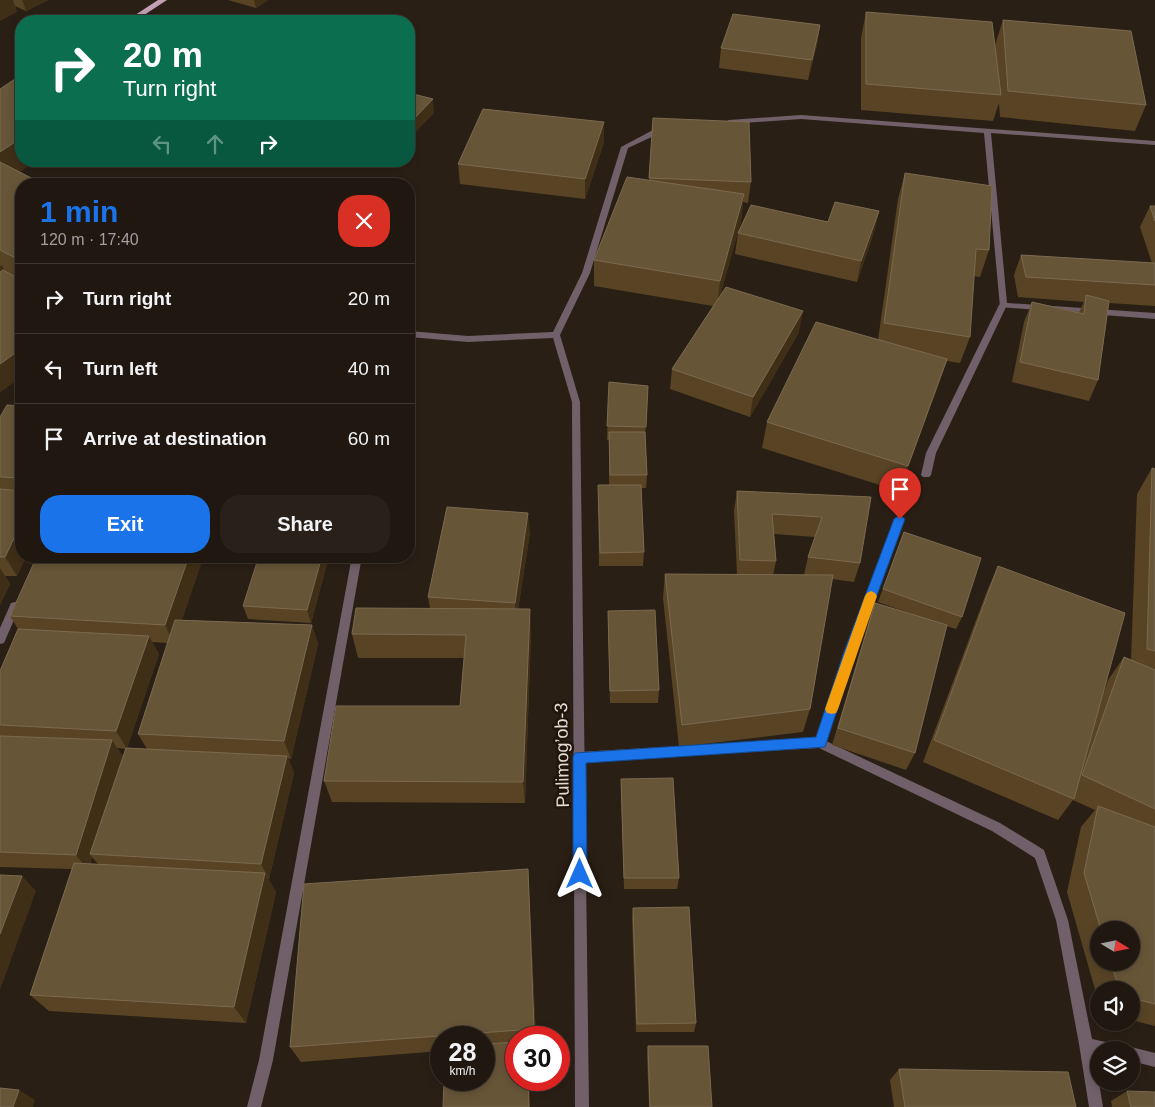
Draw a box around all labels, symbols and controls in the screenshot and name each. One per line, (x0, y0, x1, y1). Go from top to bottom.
icon: right (40, 35, 105, 100)
text: 20 m (123, 35, 203, 74)
text: Turn right (123, 76, 216, 101)
icon: left (148, 130, 176, 158)
icon: ahead (201, 130, 229, 158)
icon: right (254, 130, 282, 158)
text: 1 min (40, 195, 118, 228)
button: close (338, 195, 390, 247)
text: 120 m · 17:40 (40, 231, 139, 248)
icon: right (40, 285, 68, 313)
text: Turn right (83, 288, 171, 309)
text: 20 m (348, 288, 390, 309)
icon: left (40, 355, 68, 383)
text: Turn left (83, 358, 158, 379)
text: 40 m (348, 358, 390, 379)
icon: arrive (40, 425, 68, 453)
text: Arrive at destination (83, 428, 267, 449)
text: 60 m (348, 428, 390, 449)
pin (879, 468, 921, 519)
icon: arrive (886, 475, 914, 503)
button: Exit (40, 495, 210, 553)
button: Share (220, 495, 390, 553)
street label: Pulimog’ob-3 (551, 702, 573, 808)
position arrow (553, 847, 605, 899)
north arrow (1090, 921, 1140, 971)
map controls (1090, 921, 1140, 1091)
button: sound (1090, 981, 1140, 1031)
speed limit sign: 30 (505, 1026, 570, 1091)
text: 28 (449, 1038, 476, 1066)
button: layers (1090, 1041, 1140, 1091)
text: km/h (449, 1064, 476, 1078)

